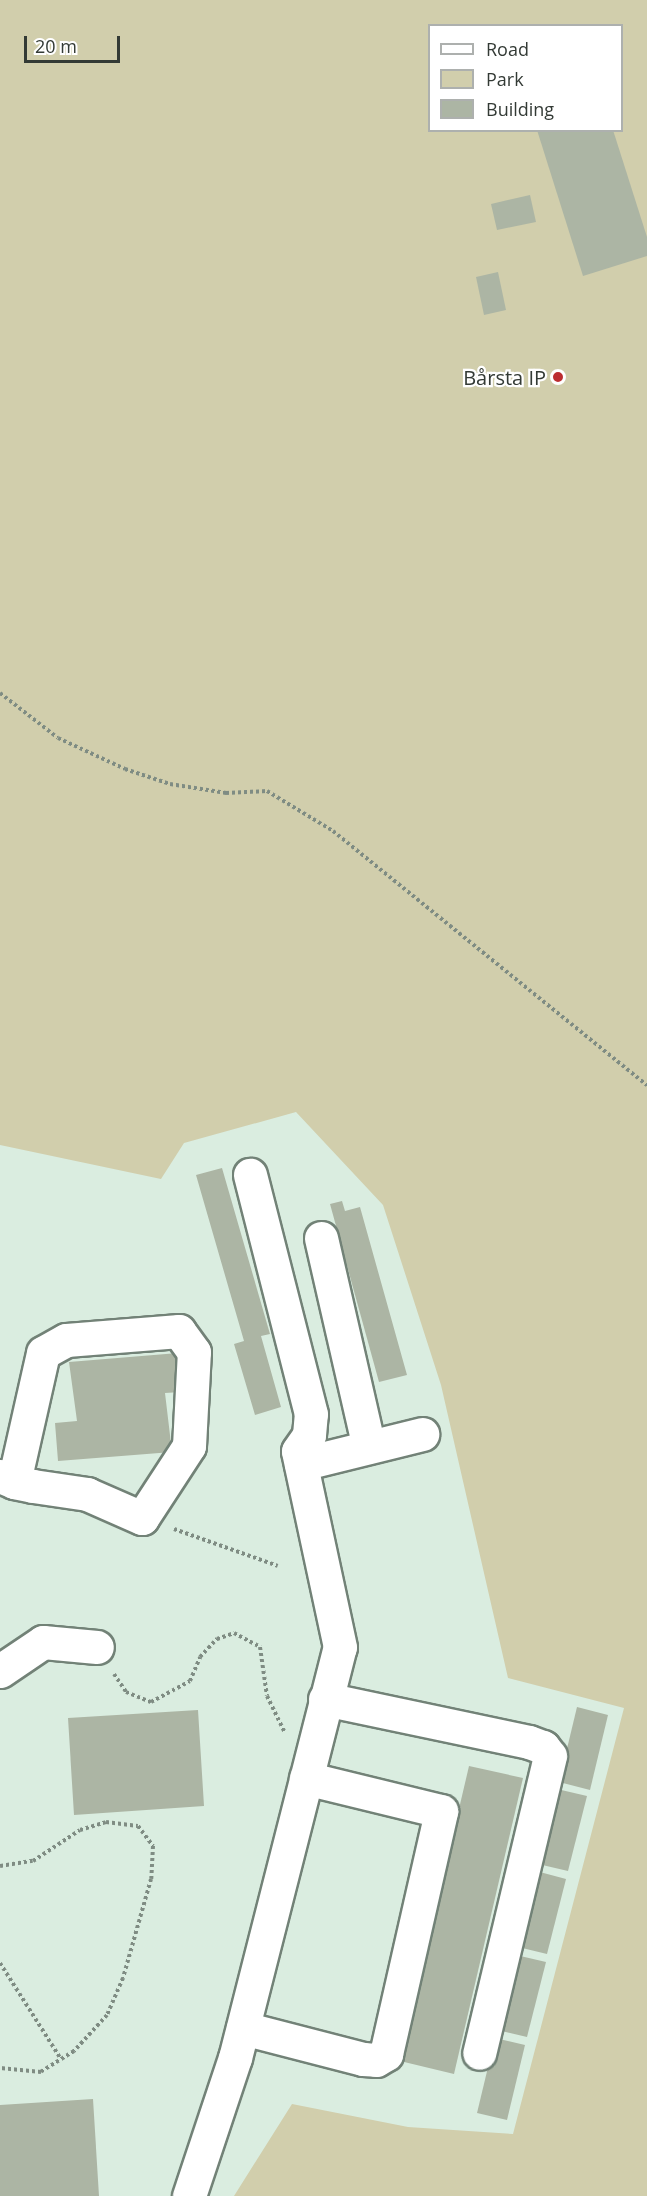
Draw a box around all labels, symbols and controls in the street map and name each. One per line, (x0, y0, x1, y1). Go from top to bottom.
scale bar (27, 24, 123, 62)
legend (428, 24, 623, 132)
text: 20 m (35, 34, 77, 58)
text: Road (486, 37, 529, 61)
text: Park (486, 67, 524, 91)
text: Building (486, 97, 554, 121)
place label: Bårsta IP (463, 365, 546, 389)
marker: Bårsta IP (551, 370, 565, 384)

